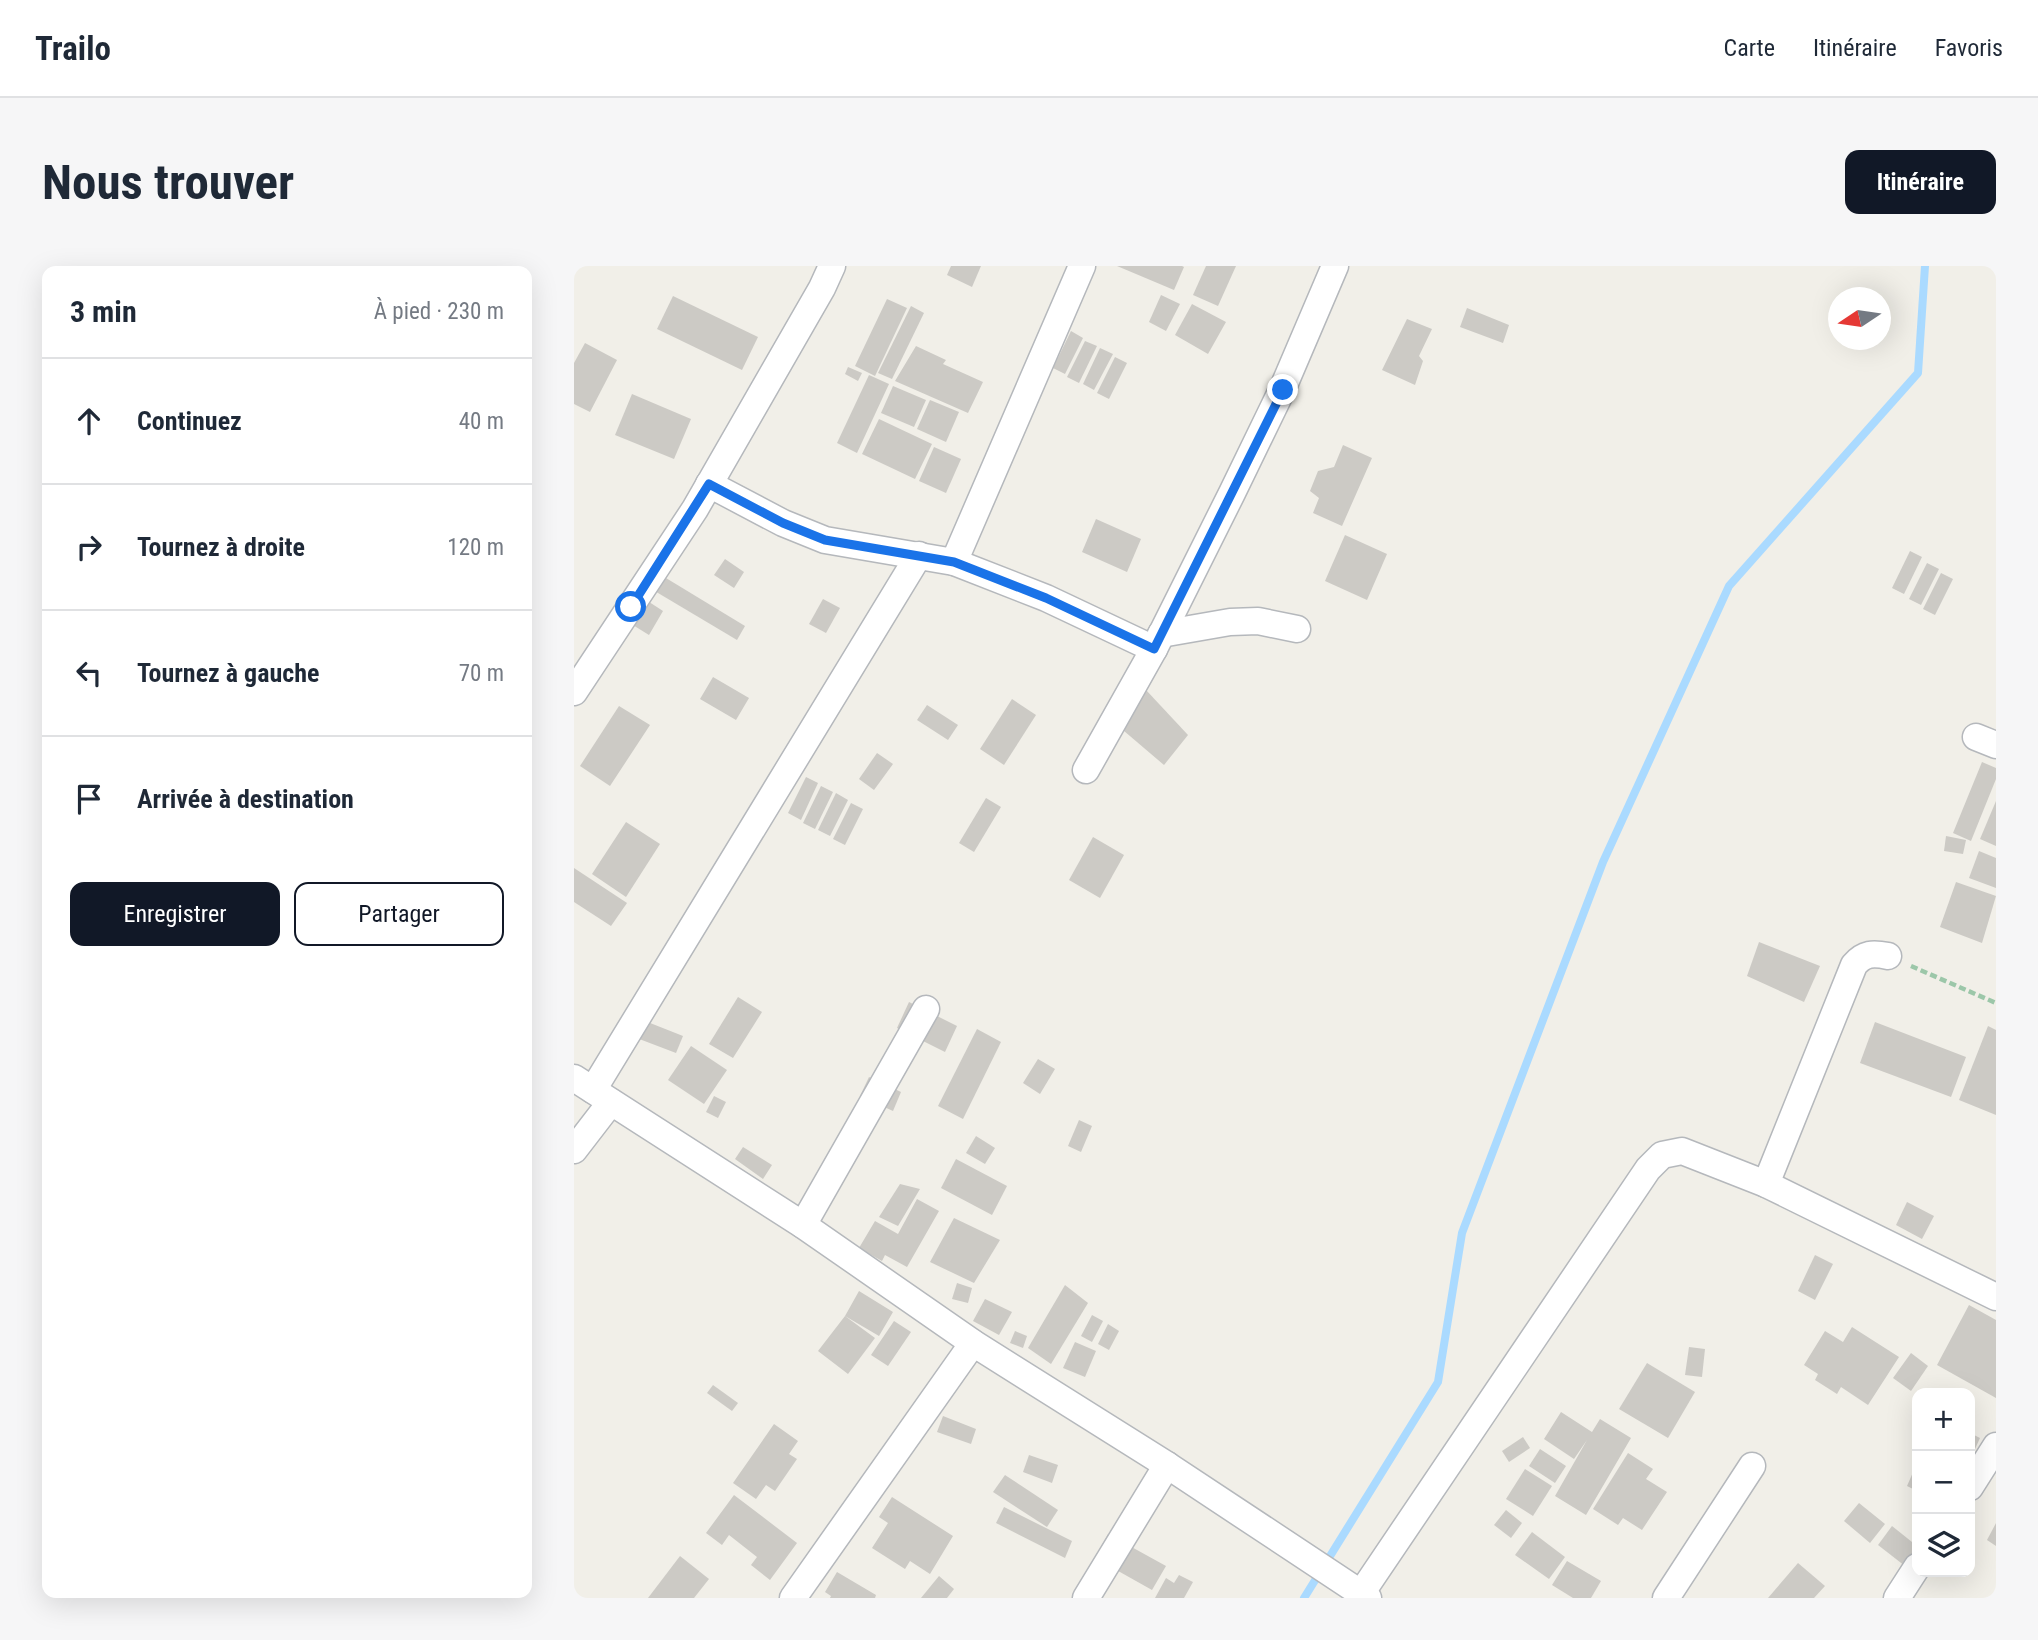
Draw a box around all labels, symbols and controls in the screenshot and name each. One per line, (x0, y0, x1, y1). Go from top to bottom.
text: Trailo (35, 29, 111, 68)
text: Carte (1724, 34, 1775, 62)
text: Itinéraire (1813, 34, 1897, 62)
text: Favoris (1935, 34, 2003, 62)
button: Itinéraire (1845, 150, 1996, 214)
text: Nous trouver (42, 154, 294, 211)
north arrow (1828, 287, 1891, 350)
text: 3 min (70, 294, 137, 329)
text: À pied · 230 m (374, 298, 504, 325)
route end (1267, 374, 1298, 405)
icon: ahead (70, 402, 108, 440)
text: Continuez (137, 406, 242, 436)
text: 40 m (459, 408, 504, 435)
icon: right (70, 528, 108, 566)
text: Tournez à droite (137, 532, 305, 562)
text: 120 m (447, 534, 504, 561)
route start (615, 591, 646, 622)
icon: left (70, 654, 108, 692)
text: Tournez à gauche (137, 658, 319, 688)
text: 70 m (459, 660, 504, 687)
icon: arrive (70, 780, 108, 818)
text: Arrivée à destination (137, 784, 354, 814)
button: Enregistrer (70, 882, 280, 946)
button: Partager (294, 882, 504, 946)
map controls (1912, 1388, 1975, 1577)
button: + (1912, 1388, 1975, 1451)
button: − (1912, 1451, 1975, 1514)
button: layers (1912, 1514, 1975, 1577)

